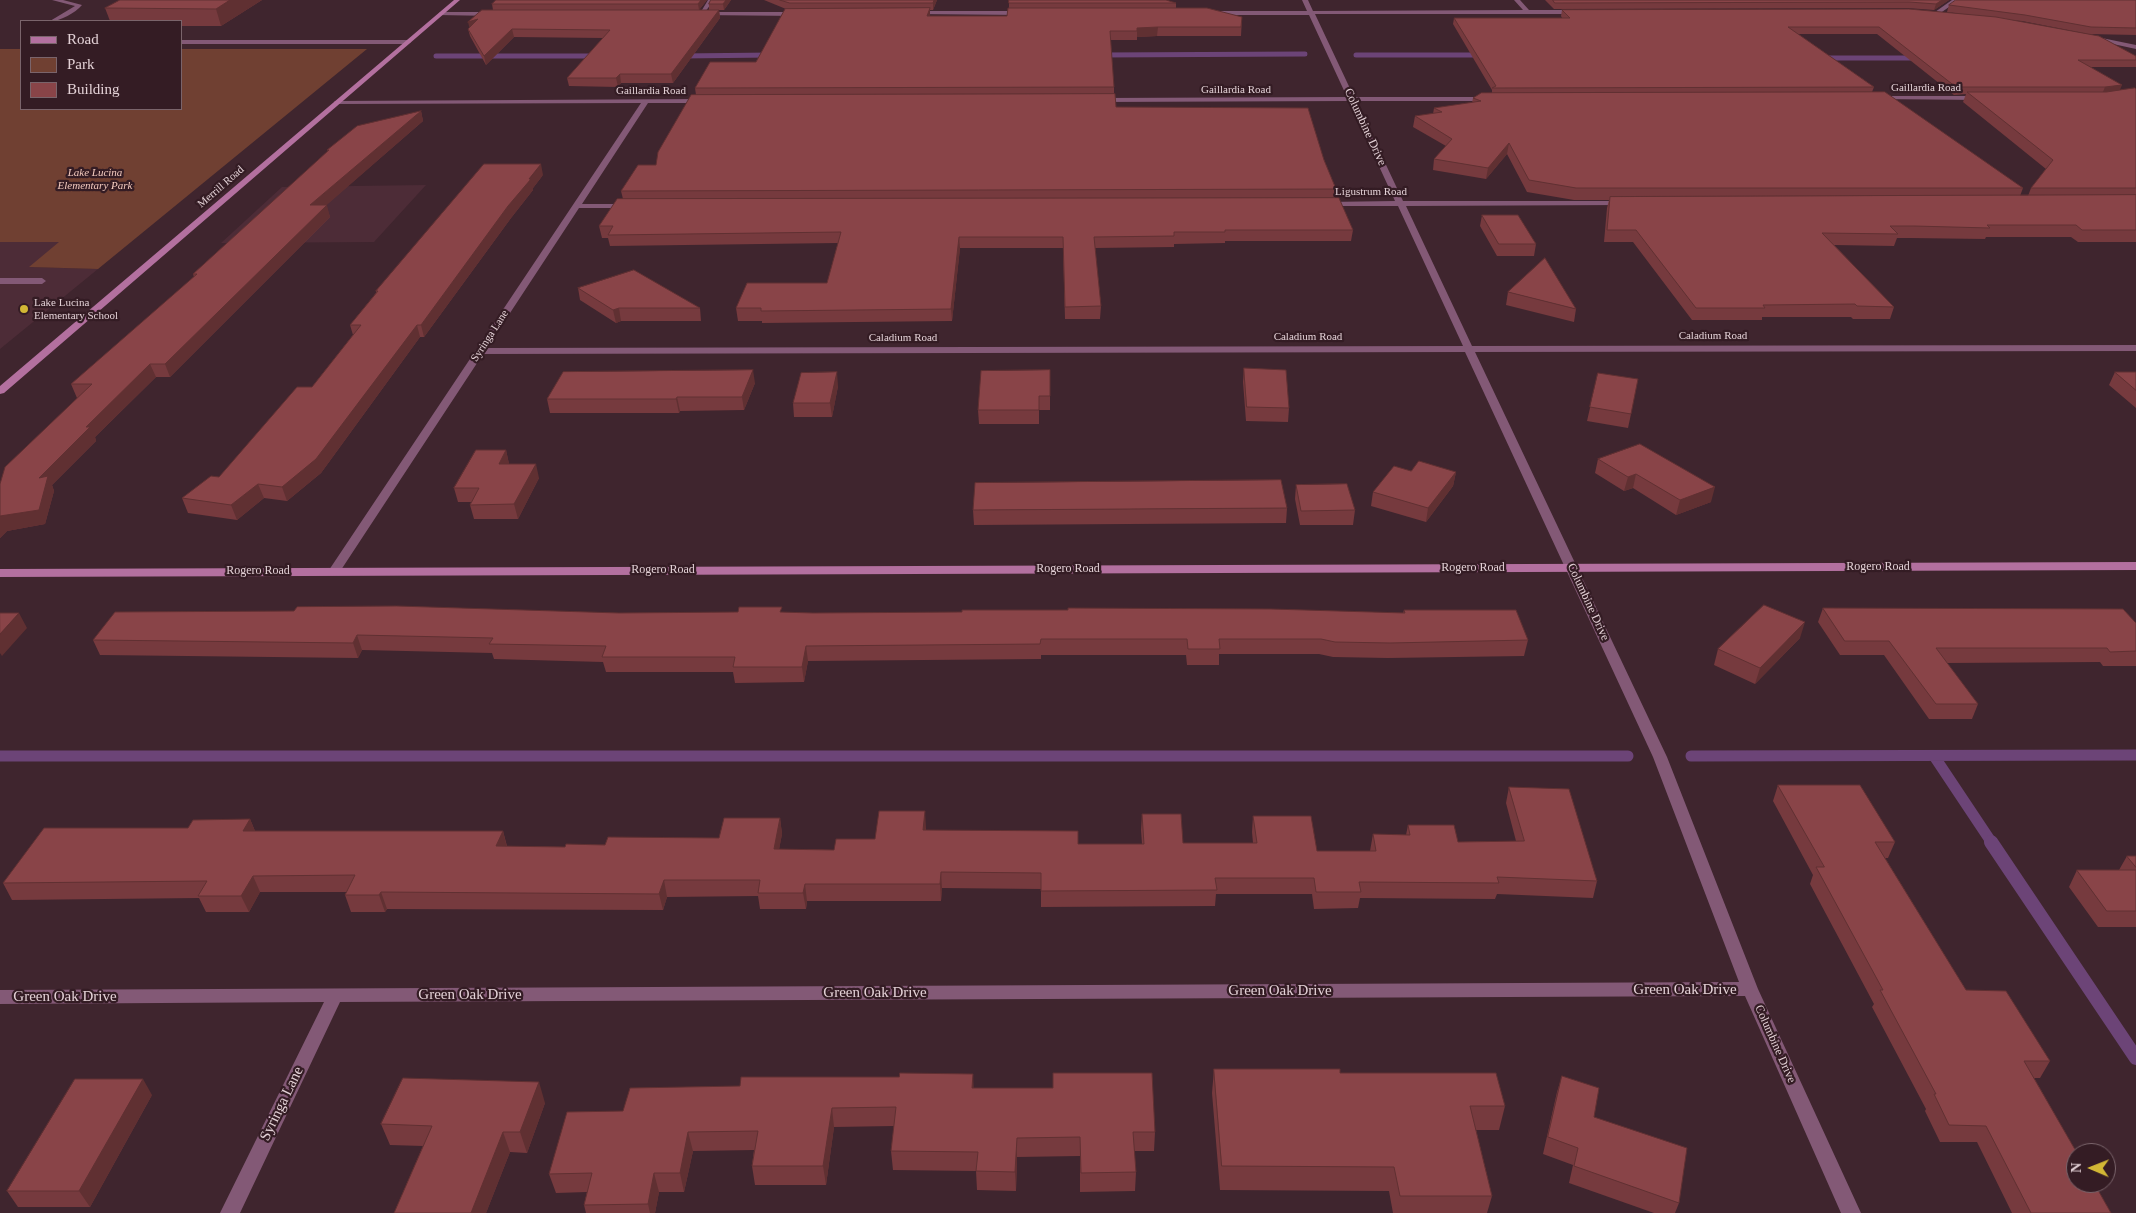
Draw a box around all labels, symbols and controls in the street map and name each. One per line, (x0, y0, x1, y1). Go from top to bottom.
legend (20, 20, 182, 110)
text: Road (67, 31, 99, 47)
text: Park (67, 56, 95, 72)
text: Building (67, 81, 120, 97)
street label: Gaillardia Road (1891, 81, 1961, 95)
street label: Gaillardia Road (1201, 83, 1271, 97)
street label: Gaillardia Road (616, 84, 686, 98)
street label: Columbine Drive (1341, 86, 1389, 168)
street label: Merrill Road (195, 163, 247, 211)
park label: Lake Lucina Elementary Park (58, 166, 132, 192)
street label: Ligustrum Road (1335, 185, 1407, 199)
place label: Lake Lucina Elementary School (34, 296, 118, 322)
marker: Lake Lucina Elementary School (18, 303, 30, 315)
street label: Syringa Lane (468, 308, 512, 364)
street label: Caladium Road (1679, 329, 1747, 343)
street label: Caladium Road (1274, 330, 1342, 344)
street label: Caladium Road (869, 331, 937, 345)
street label: Rogero Road (1846, 560, 1910, 574)
street label: Rogero Road (1441, 561, 1505, 575)
street label: Columbine Drive (1564, 561, 1612, 643)
street label: Rogero Road (1036, 562, 1100, 576)
street label: Rogero Road (631, 563, 695, 577)
street label: Rogero Road (226, 564, 290, 578)
street label: Green Oak Drive (1633, 981, 1737, 999)
street label: Green Oak Drive (1228, 982, 1332, 1000)
street label: Green Oak Drive (823, 984, 927, 1002)
street label: Green Oak Drive (418, 986, 522, 1004)
street label: Green Oak Drive (13, 988, 117, 1006)
street label: Columbine Drive (1751, 1003, 1799, 1085)
street label: Syringa Lane (256, 1064, 308, 1144)
north arrow (2066, 1143, 2116, 1193)
text: N (2069, 1163, 2084, 1173)

